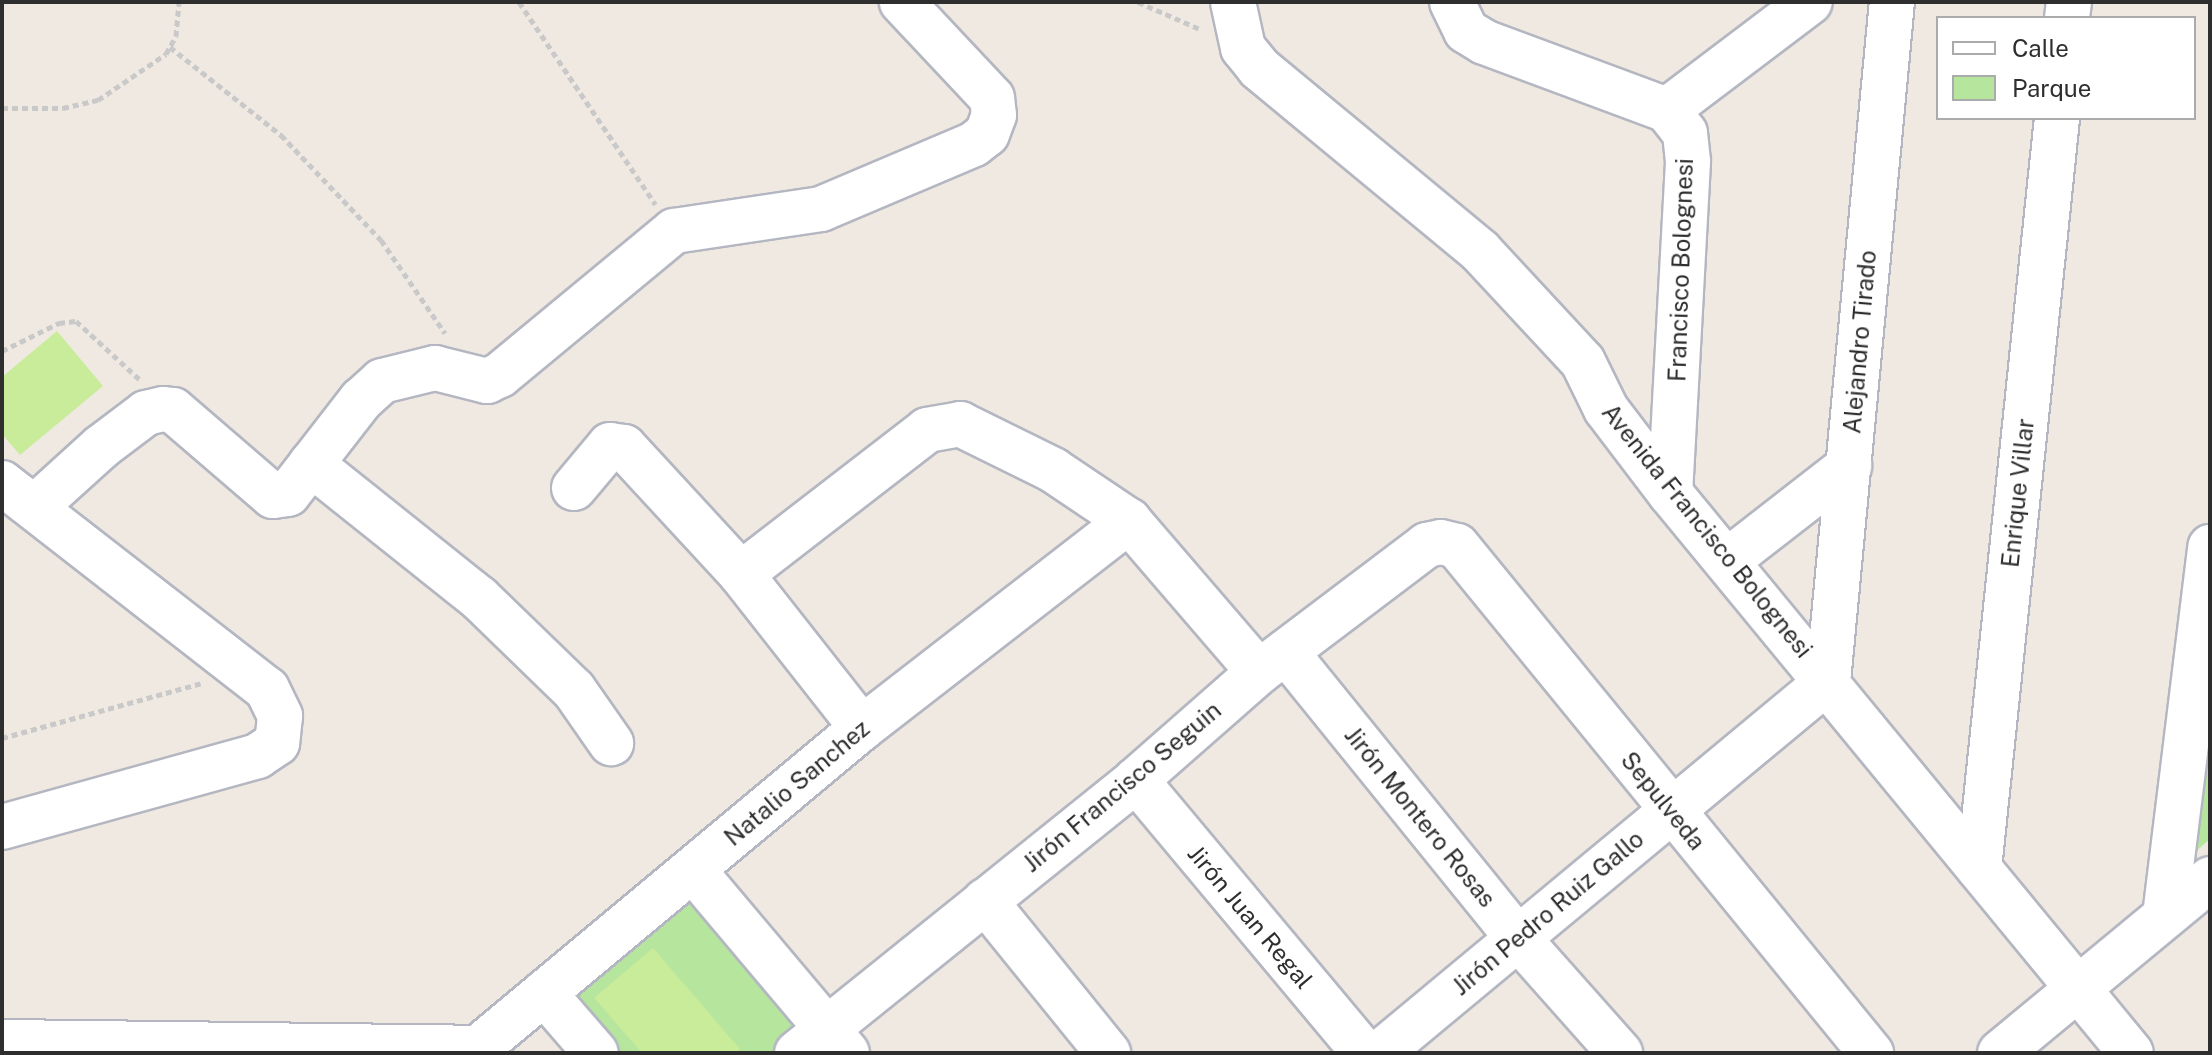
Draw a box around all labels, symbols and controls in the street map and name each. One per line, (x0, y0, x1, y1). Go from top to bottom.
legend (1936, 16, 2196, 120)
text: Calle (2012, 34, 2069, 62)
text: Parque (2012, 74, 2091, 102)
street label: Francisco Bolognesi (1663, 158, 1699, 382)
street label: Alejandro Tirado (1838, 249, 1882, 435)
street label: Avenida Francisco Bolognesi (1596, 398, 1818, 664)
street label: Enrique Villar (1996, 417, 2040, 569)
street label: Jirón Francisco Seguin (1017, 696, 1227, 878)
street label: Natalio Sanchez (719, 714, 875, 852)
street label: Jirón Montero Rosas (1338, 721, 1502, 913)
street label: Sepulveda (1615, 746, 1711, 856)
street label: Jirón Pedro Ruiz Gallo (1446, 824, 1650, 1002)
street label: Jirón Juan Regal (1182, 839, 1318, 995)

